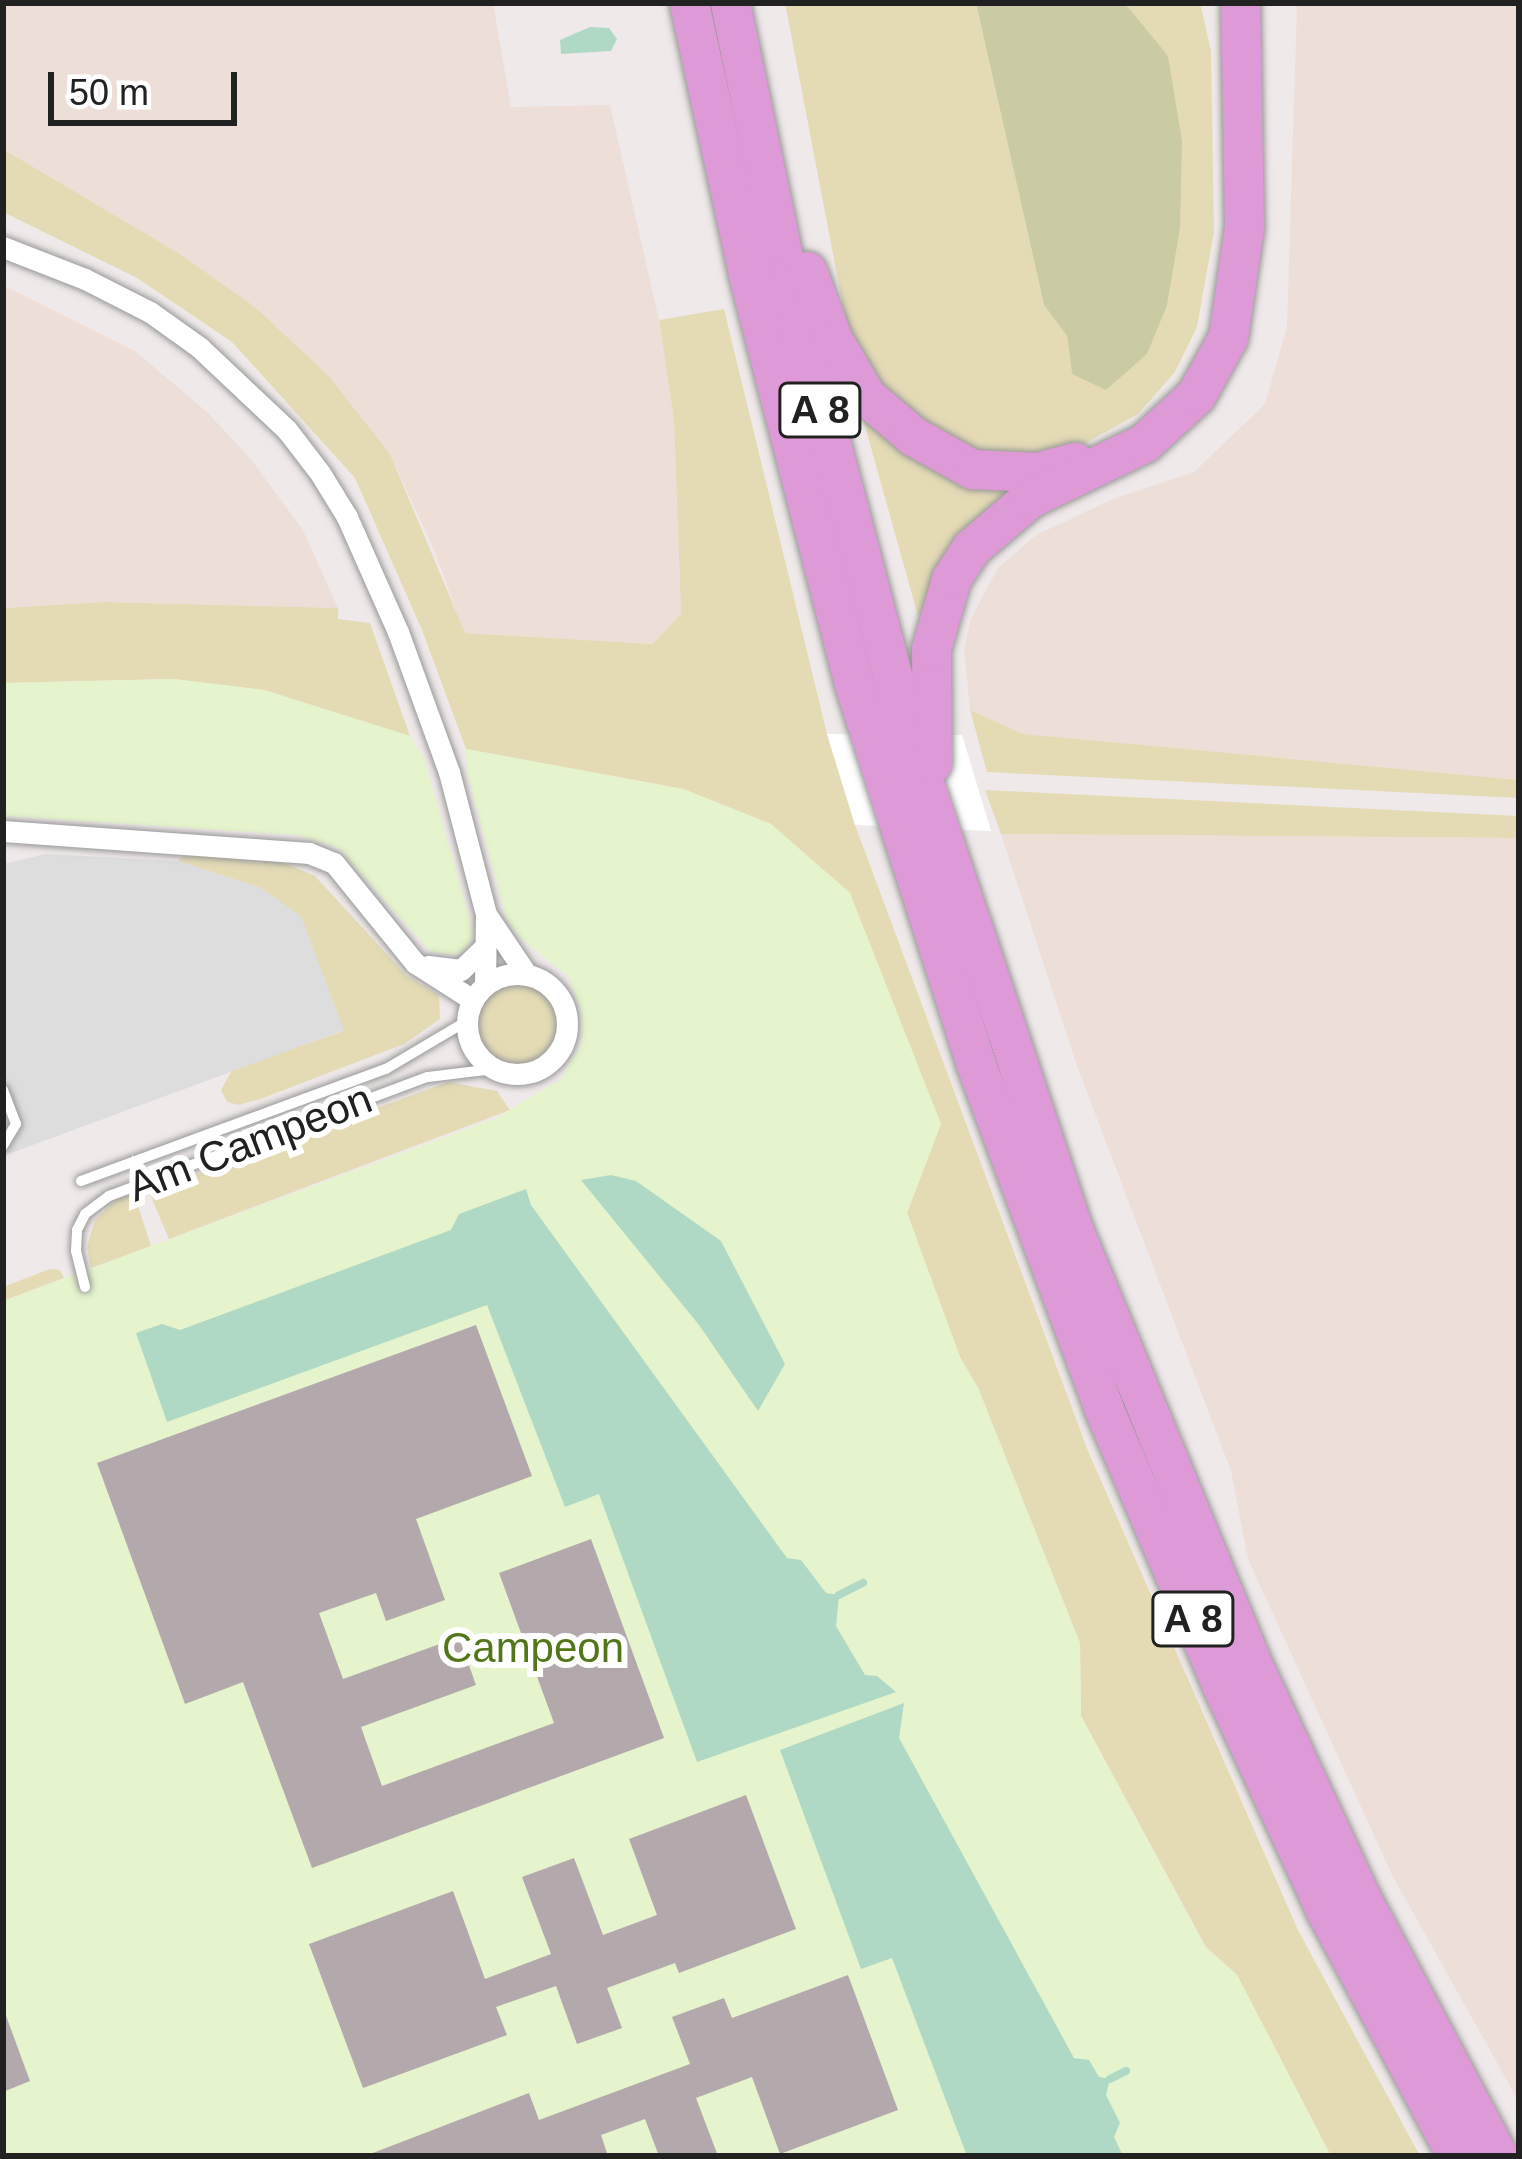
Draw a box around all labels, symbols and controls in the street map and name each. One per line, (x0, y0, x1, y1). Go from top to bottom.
scale bar (54, 48, 243, 122)
text: 50 m (69, 72, 149, 113)
road number: A 8 (775, 377, 865, 443)
street label: Am Campeon (121, 1073, 379, 1213)
road number: A 8 (1148, 1586, 1238, 1652)
park label: Campeon (442, 1623, 624, 1673)

